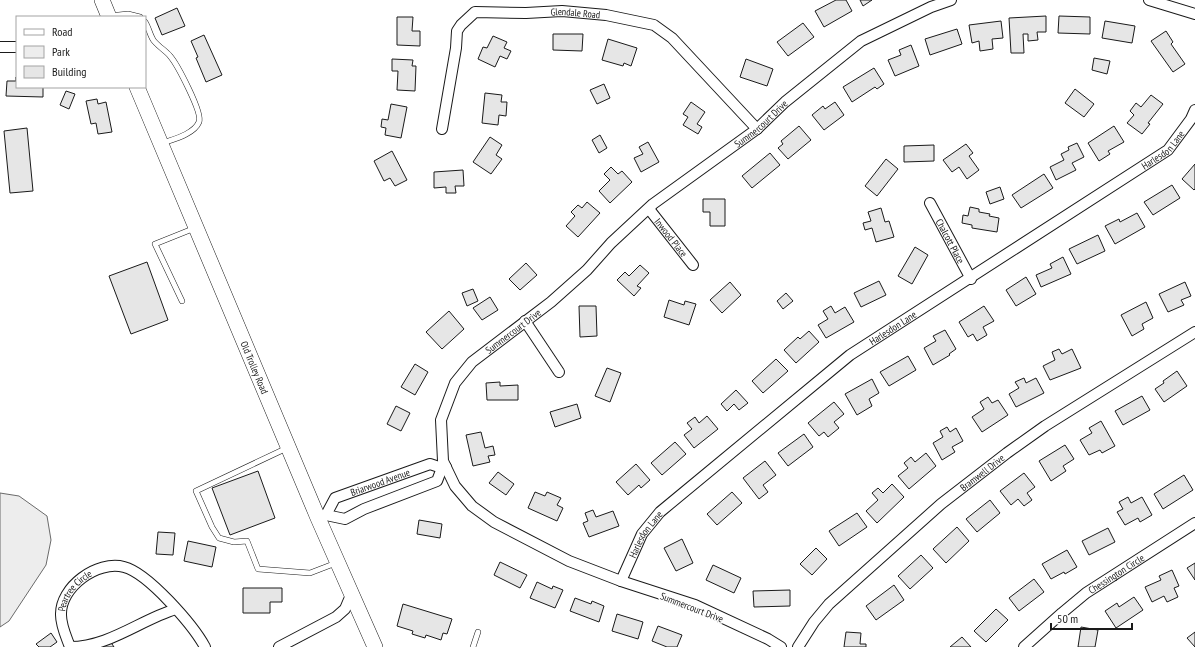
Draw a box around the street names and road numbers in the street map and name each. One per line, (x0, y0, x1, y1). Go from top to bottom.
street label: Glendale Road (550, 5, 601, 21)
street label: Summercourt Drive (732, 97, 790, 150)
street label: Harlesdon Lane (1139, 128, 1187, 172)
street label: Inwood Place (652, 215, 690, 260)
street label: Chalcott Place (933, 216, 967, 266)
street label: Summercourt Drive (483, 306, 544, 357)
street label: Harlesdon Lane (867, 308, 919, 348)
street label: Old Trolley Road (237, 339, 271, 396)
street label: Bramwell Drive (957, 451, 1007, 494)
street label: Briarwood Avenue (349, 466, 412, 499)
street label: Harlesdon Lane (626, 508, 665, 560)
street label: Chessington Circle (1086, 551, 1147, 597)
street label: Peartree Circle (55, 567, 94, 612)
street label: Summercourt Drive (658, 589, 725, 625)

